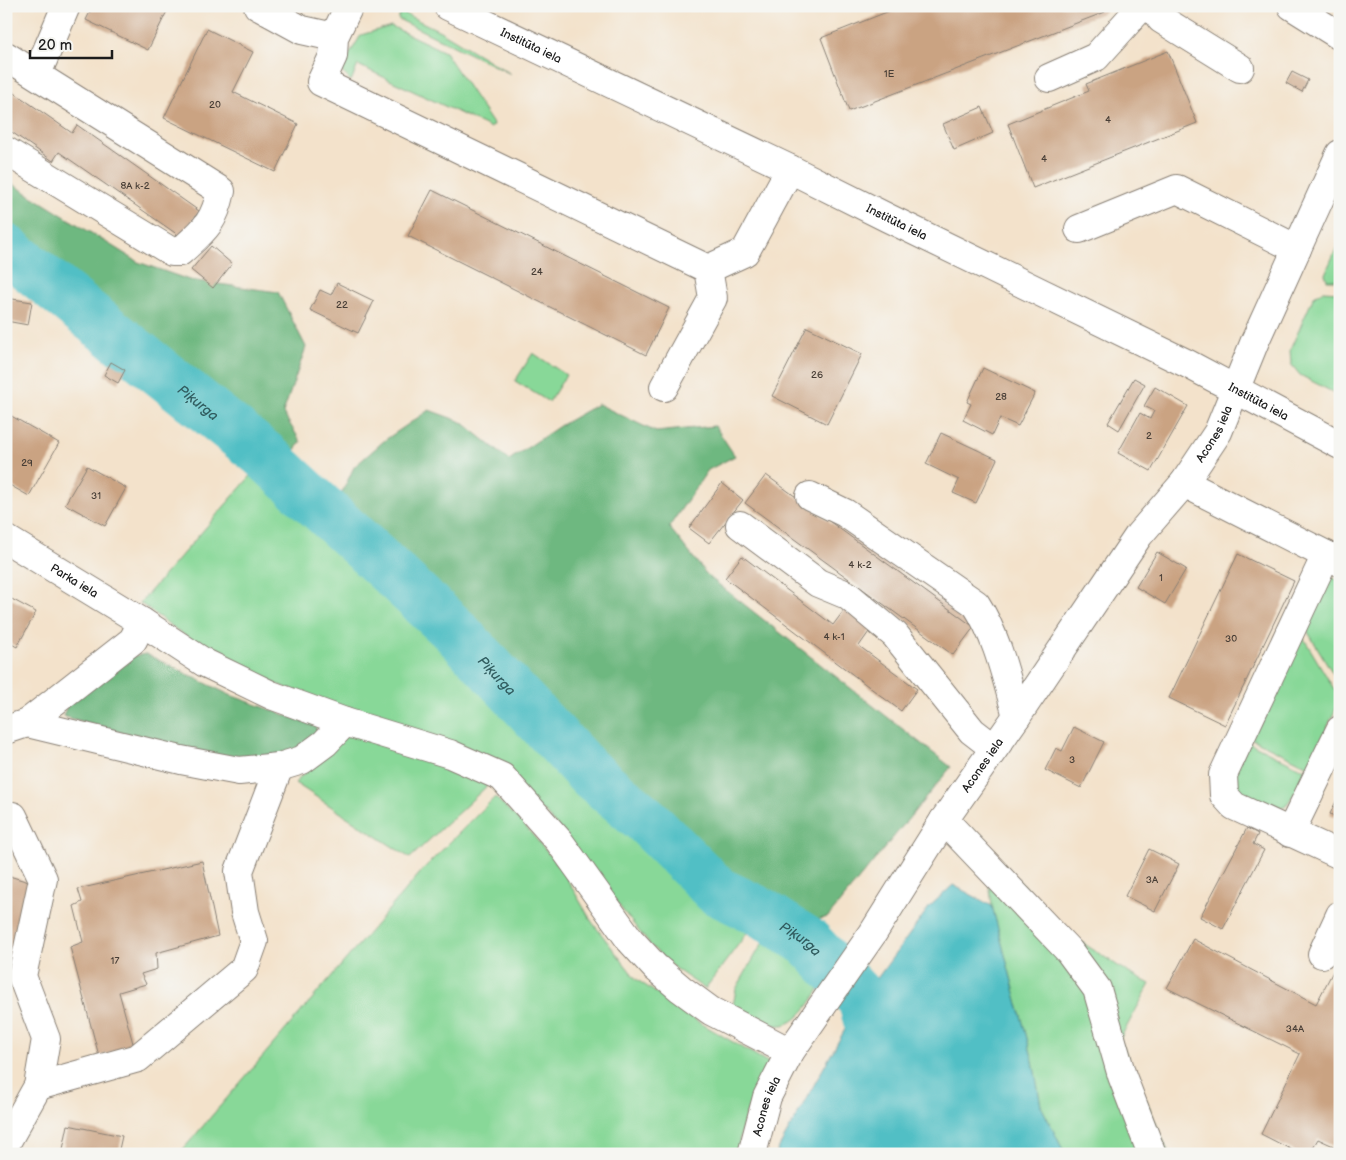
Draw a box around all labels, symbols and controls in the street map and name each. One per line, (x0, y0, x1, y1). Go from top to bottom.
street label: Institūta iela (498, 25, 564, 67)
scale bar (30, 28, 112, 60)
text: 20 m (38, 36, 72, 55)
house number: 1E (884, 68, 895, 80)
house number: 20 (209, 99, 221, 111)
house number: 4 (1105, 114, 1111, 126)
house number: 4 (1041, 153, 1047, 165)
house number: 8A k-2 (120, 180, 150, 192)
street label: Institūta iela (864, 201, 930, 244)
house number: 24 (531, 266, 543, 278)
house number: 22 (336, 299, 348, 311)
house number: 26 (811, 369, 823, 381)
street label: Institūta iela (1226, 379, 1291, 424)
water label: Piķurga (174, 381, 222, 424)
house number: 28 (995, 391, 1007, 403)
street label: Acones iela (1192, 403, 1236, 465)
house number: 2 (1146, 430, 1152, 442)
house number: 29 (21, 457, 33, 469)
house number: 31 (91, 490, 101, 502)
house number: 4 k-2 (848, 559, 872, 571)
street label: Parka iela (48, 560, 101, 601)
house number: 1 (1159, 572, 1163, 584)
house number: 4 k-1 (823, 631, 845, 643)
house number: 30 (1225, 633, 1237, 645)
water label: Piķurga (474, 652, 519, 699)
street label: Acones iela (958, 735, 1007, 795)
house number: 3 (1069, 754, 1075, 766)
house number: 3A (1146, 874, 1159, 886)
water label: Piķurga (777, 918, 825, 959)
house number: 17 (111, 955, 119, 967)
house number: 34A (1286, 1023, 1305, 1035)
street label: Acones iela (749, 1073, 784, 1138)

